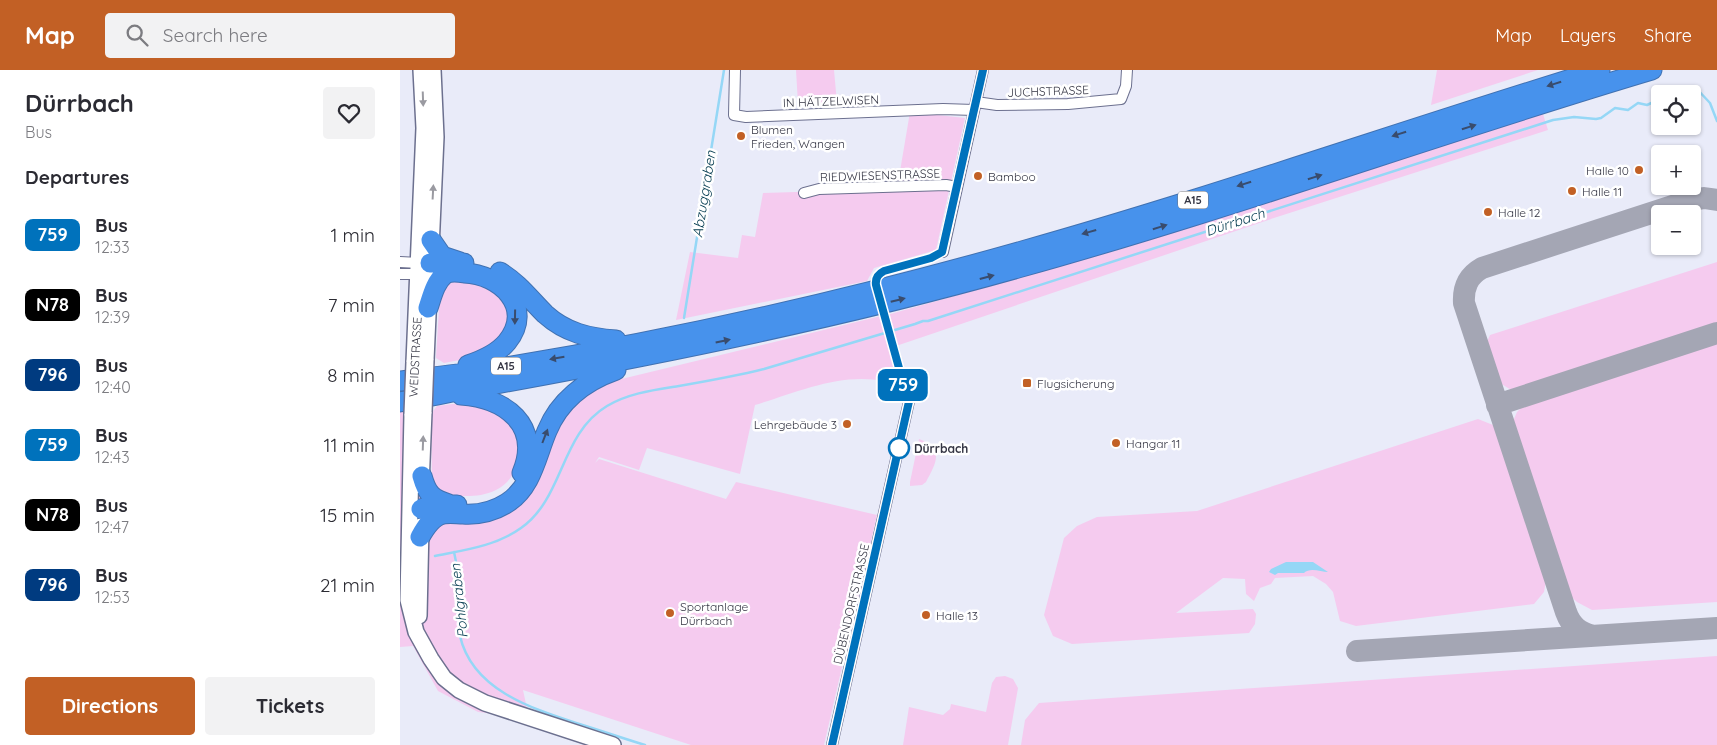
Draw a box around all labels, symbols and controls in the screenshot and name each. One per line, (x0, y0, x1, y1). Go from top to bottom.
search box (105, 13, 455, 58)
text: Map (25, 20, 75, 50)
icon: search (123, 21, 151, 49)
text: Search here (163, 23, 268, 47)
text: Map (1495, 24, 1532, 47)
text: Layers (1560, 24, 1616, 47)
text: Share (1644, 24, 1692, 47)
one-way arrow (1546, 81, 1561, 89)
street label: JUCHSTRASSE (1007, 82, 1089, 100)
map controls (1651, 85, 1701, 255)
button: locate (1651, 85, 1701, 135)
button: heart (323, 87, 375, 139)
text: Dürrbach (25, 88, 134, 118)
one-way arrow (420, 91, 428, 107)
street label: IN HÄTZELWISEN (783, 92, 879, 110)
text: Bus (25, 122, 52, 142)
place label: Blumen Frieden, Wangen (751, 122, 845, 151)
one-way arrow (1462, 123, 1477, 131)
marker: Blumen Frieden, Wangen (735, 130, 747, 142)
one-way arrow (1391, 131, 1406, 139)
button: + (1651, 145, 1701, 195)
water label: Abzuggraben (688, 148, 720, 239)
place label: Halle 10 (1586, 163, 1629, 178)
marker: Halle 10 (1633, 164, 1645, 176)
text: Departures (25, 165, 129, 189)
street label: RIEDWIESENSTRASSE (820, 165, 941, 185)
place label: Bamboo (988, 169, 1036, 184)
marker: Bamboo (972, 170, 984, 182)
one-way arrow (1307, 173, 1322, 181)
one-way arrow (1237, 181, 1252, 189)
one-way arrow (429, 183, 437, 199)
place label: Halle 11 (1582, 184, 1622, 199)
marker: Halle 11 (1566, 185, 1578, 197)
road number: A15 (1178, 192, 1208, 208)
water label: Dürrbach (1203, 204, 1268, 240)
place label: Halle 12 (1498, 205, 1541, 220)
button: − (1651, 205, 1701, 255)
marker: Halle 12 (1482, 206, 1494, 218)
text: Bus (95, 213, 128, 237)
one-way arrow (1153, 222, 1168, 230)
text: 759 (37, 223, 68, 246)
text: 1 min (330, 223, 375, 247)
one-way arrow (1081, 228, 1096, 236)
text: 12:33 (95, 237, 130, 257)
one-way arrow (979, 272, 994, 280)
text: Bus (95, 283, 128, 307)
text: N78 (36, 293, 69, 316)
text: 7 min (328, 293, 375, 317)
one-way arrow (890, 296, 905, 304)
text: 12:39 (95, 307, 130, 327)
one-way arrow (511, 309, 519, 325)
street label: WEIDSTRASSE (405, 316, 425, 397)
one-way arrow (716, 336, 732, 344)
text: Bus (95, 353, 128, 377)
one-way arrow (549, 354, 565, 362)
road number: A15 (491, 358, 521, 374)
text: 796 (37, 363, 68, 386)
text: 8 min (327, 363, 375, 387)
line badge: 759 (874, 369, 932, 401)
text: 759 (888, 373, 918, 396)
place label: Flugsicherung (1037, 376, 1114, 391)
text: 12:40 (95, 377, 131, 397)
marker: Flugsicherung (1021, 377, 1033, 389)
place label: Lehrgebäude 3 (754, 417, 837, 432)
marker: Lehrgebäude 3 (841, 418, 853, 430)
text: Bus (95, 423, 128, 447)
one-way arrow (542, 429, 549, 444)
text: 759 (37, 433, 68, 456)
text: 11 min (323, 433, 375, 457)
one-way arrow (419, 434, 427, 450)
place label: Hangar 11 (1126, 436, 1180, 451)
marker: Dürrbach (888, 437, 910, 459)
marker: Hangar 11 (1110, 437, 1122, 449)
place label: Dürrbach (914, 441, 968, 456)
text: 12:43 (95, 447, 130, 467)
text: Bus (95, 493, 128, 517)
text: N78 (36, 503, 69, 526)
text: 15 min (320, 503, 375, 527)
text: 12:47 (95, 517, 129, 537)
street label: DÜBENDORFSTRASSE (830, 542, 872, 666)
water label: Pohlgraben (446, 562, 472, 639)
text: Bus (95, 563, 128, 587)
text: 796 (37, 573, 68, 596)
text: 21 min (320, 573, 375, 597)
text: 12:53 (95, 587, 130, 607)
place label: Sportanlage Dürrbach (680, 599, 748, 628)
marker: Sportanlage Dürrbach (664, 607, 676, 619)
place label: Halle 13 (936, 608, 978, 623)
marker: Halle 13 (920, 609, 932, 621)
button: Directions (25, 677, 195, 735)
button: Tickets (205, 677, 375, 735)

